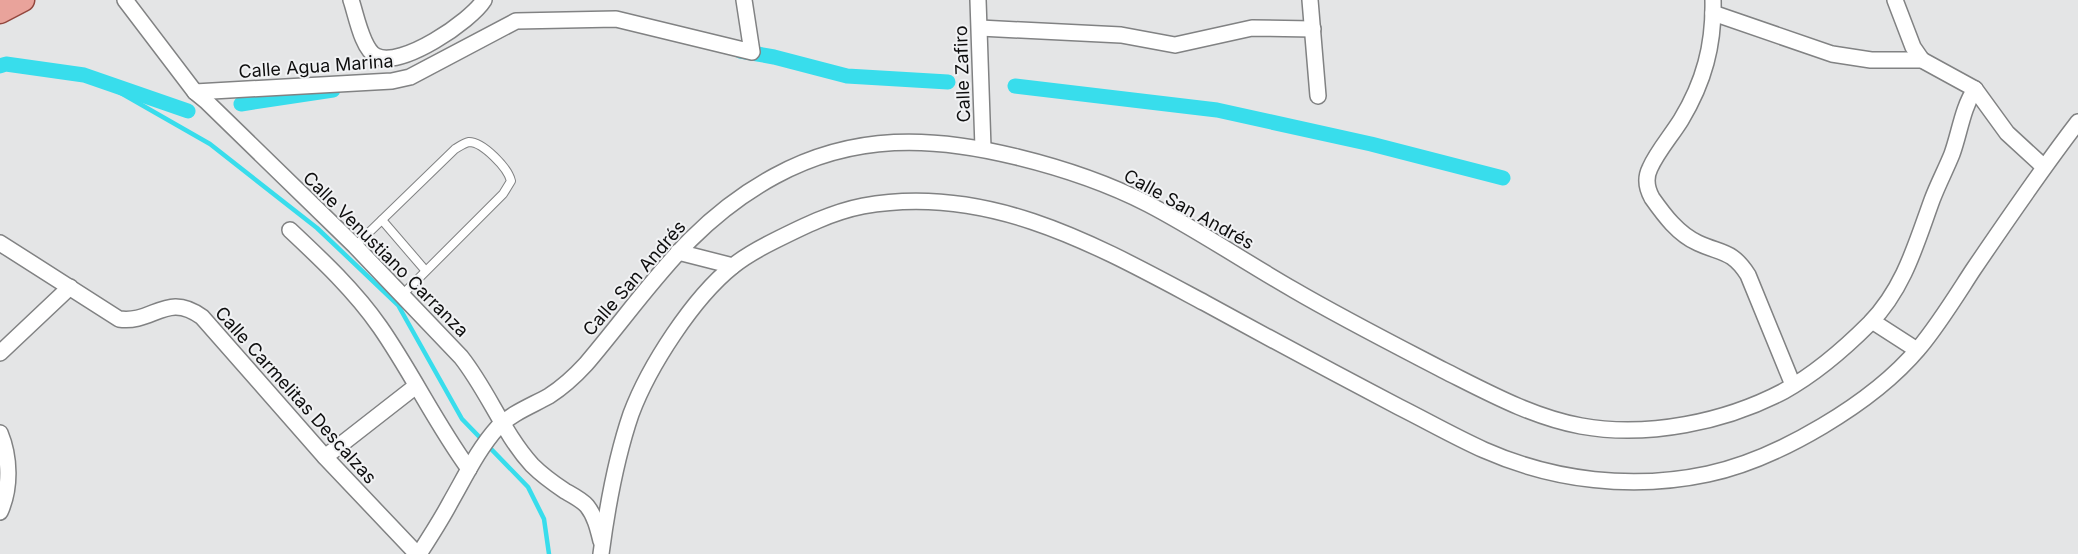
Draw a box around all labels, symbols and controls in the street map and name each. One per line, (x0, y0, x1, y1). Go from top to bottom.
street label: Calle Zafiro (950, 25, 974, 123)
street label: Calle Agua Marina (238, 50, 394, 82)
street label: Calle San Andrés (1120, 165, 1258, 253)
street label: Calle Venustiano Carranza (299, 167, 473, 341)
street label: Calle San Andrés (578, 216, 690, 340)
street label: Calle Carmelitas Descalzas (211, 302, 381, 488)

